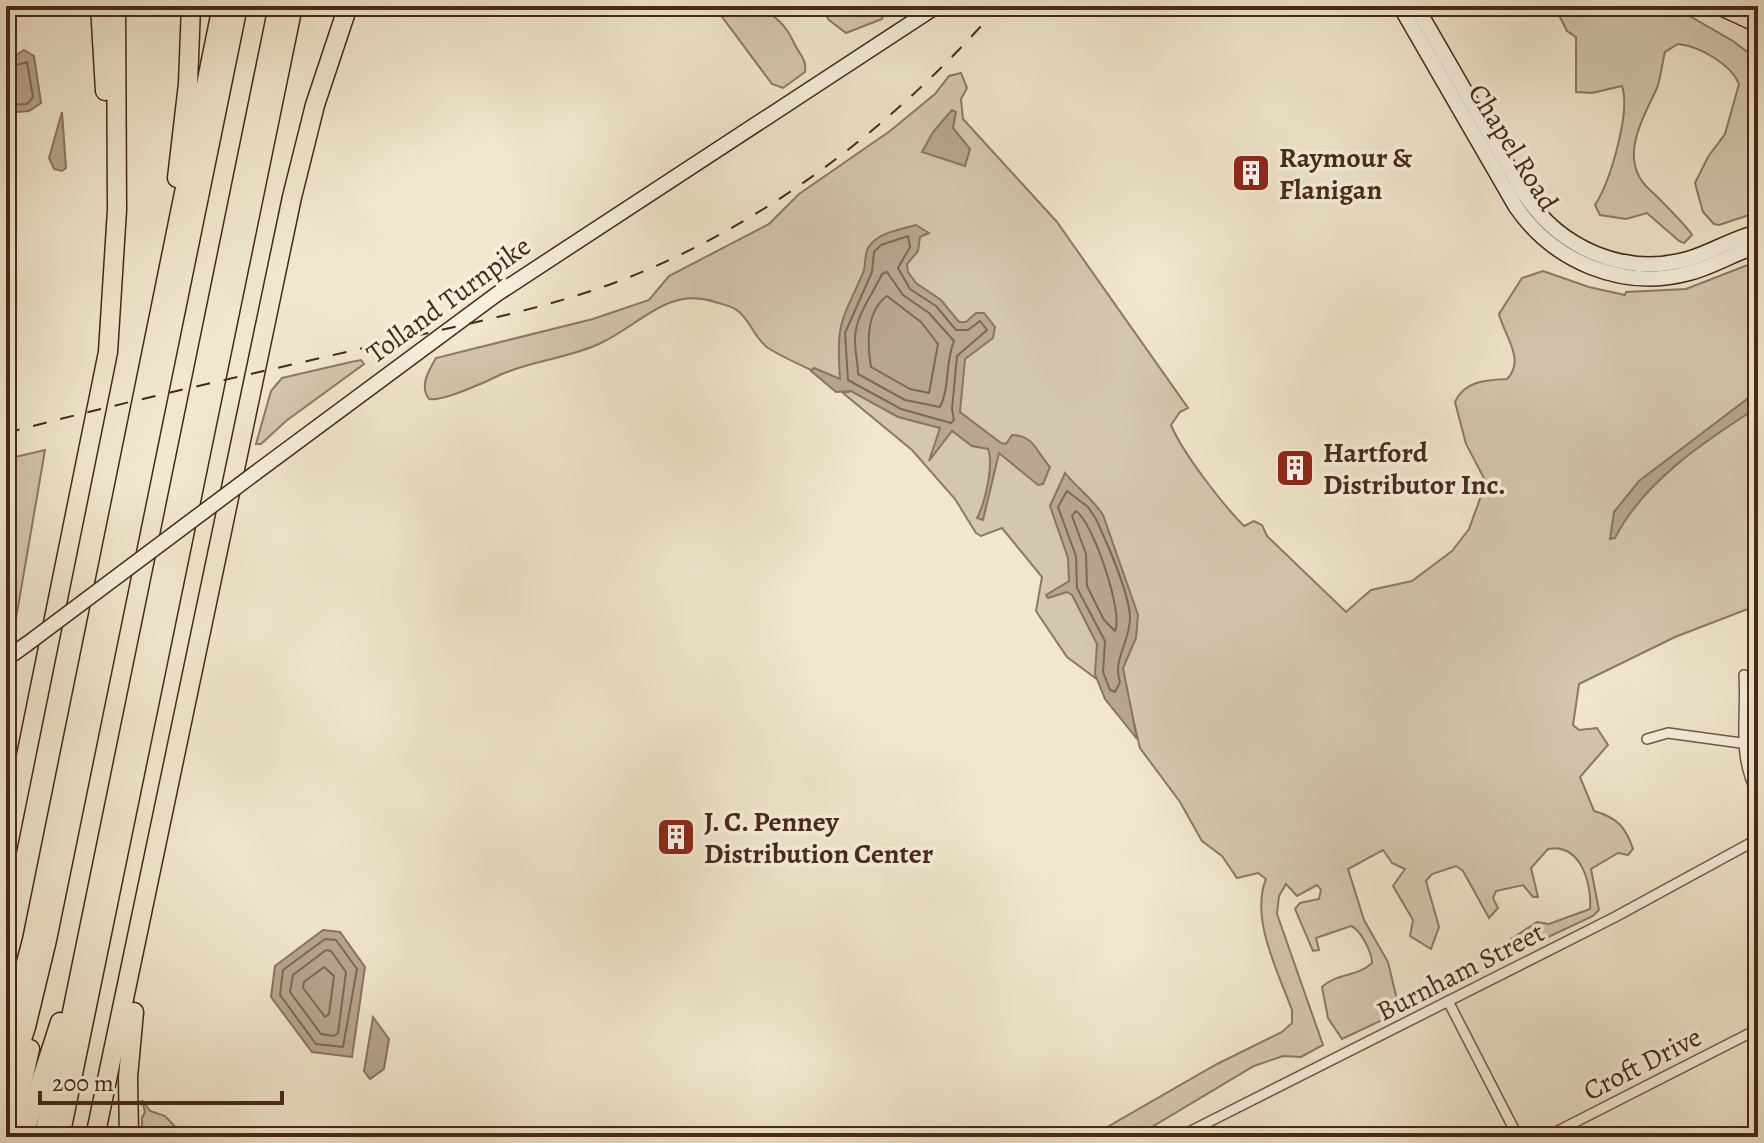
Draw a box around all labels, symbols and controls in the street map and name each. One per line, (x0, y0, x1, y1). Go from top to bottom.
street label: Chapel Road (1459, 77, 1568, 219)
place label: Raymour & Flanigan (1279, 139, 1413, 209)
building icon: Raymour & Flanigan (1230, 152, 1272, 194)
street label: Tolland Turnpike (359, 227, 538, 372)
place label: Hartford Distributor Inc. (1323, 434, 1506, 504)
building icon: Hartford Distributor Inc. (1274, 447, 1316, 489)
place label: J. C. Penney Distribution Center (704, 803, 934, 873)
building icon: J. C. Penney Distribution Center (655, 816, 697, 858)
street label: Burnham Street (1370, 913, 1551, 1031)
street label: Croft Drive (1577, 1018, 1708, 1110)
scale bar (40, 1055, 282, 1105)
text: 200 m (52, 1067, 114, 1099)

